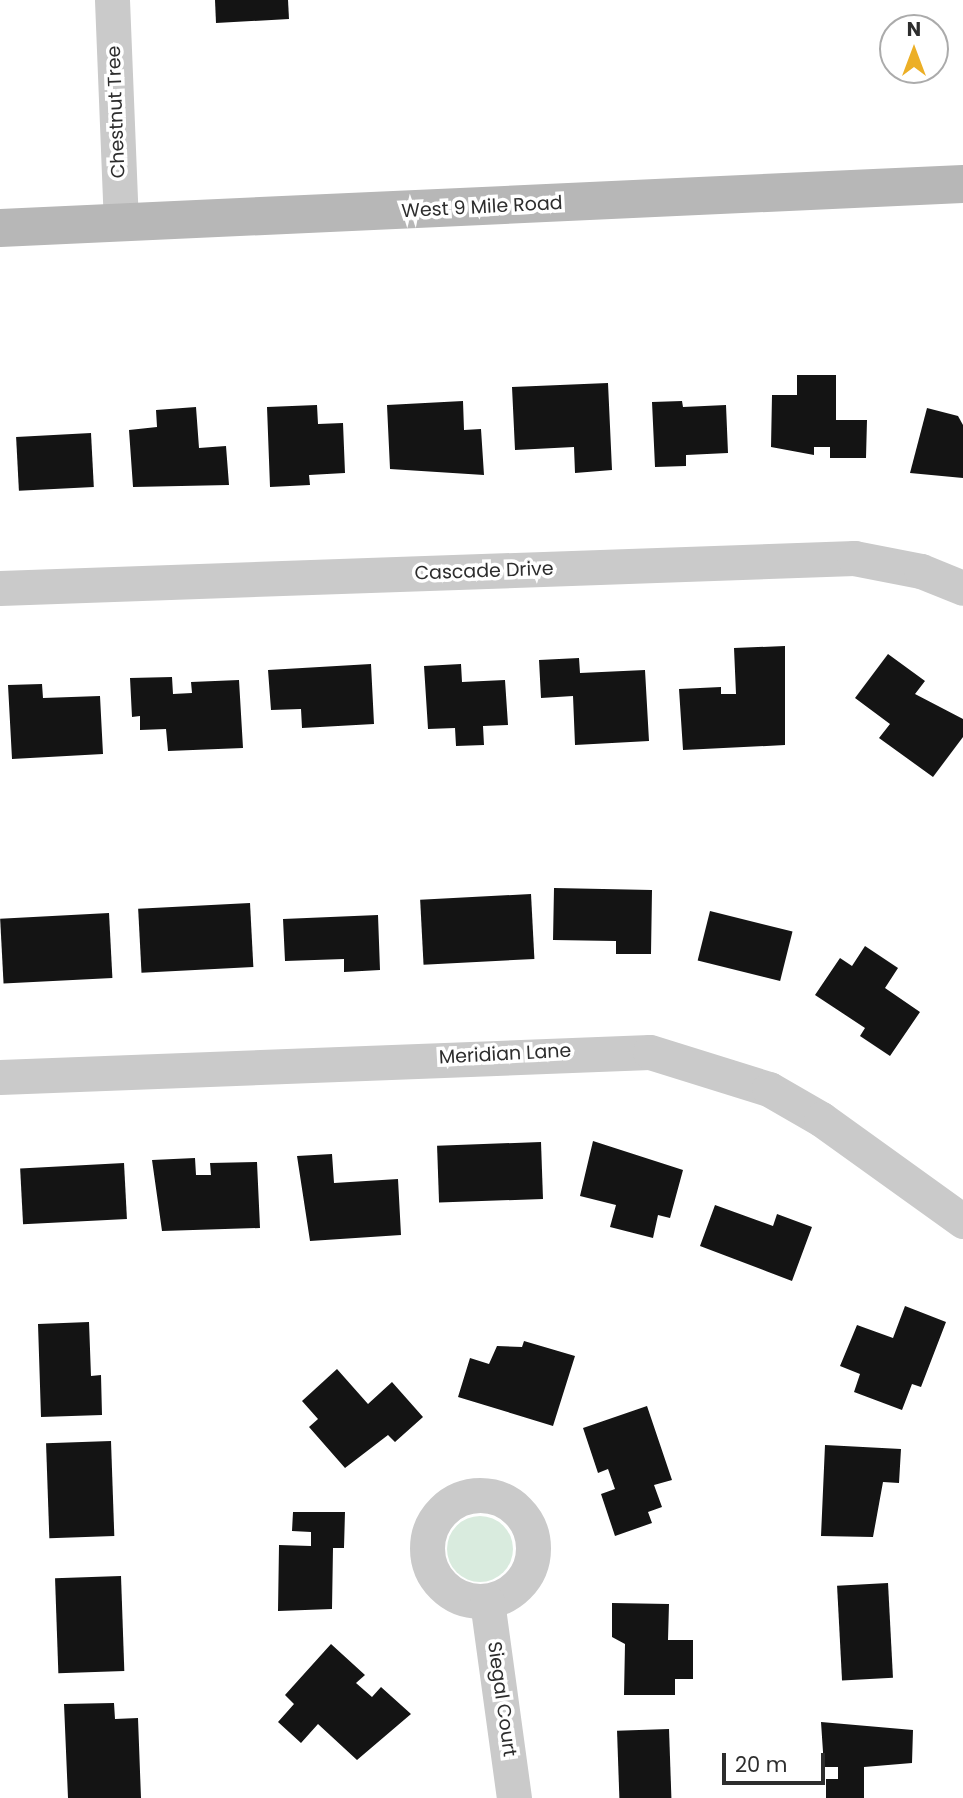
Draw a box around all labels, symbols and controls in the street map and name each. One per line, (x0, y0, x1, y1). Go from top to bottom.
north arrow (879, 14, 949, 84)
text: N (907, 16, 921, 43)
street label: Chestnut Tree (102, 45, 130, 179)
street label: West 9 Mile Road (401, 191, 563, 223)
street label: Cascade Drive (414, 557, 554, 585)
street label: Meridian Lane (438, 1039, 572, 1069)
street label: Siegal Court (483, 1640, 521, 1758)
scale bar (725, 1738, 828, 1782)
text: 20 m (735, 1750, 788, 1779)

